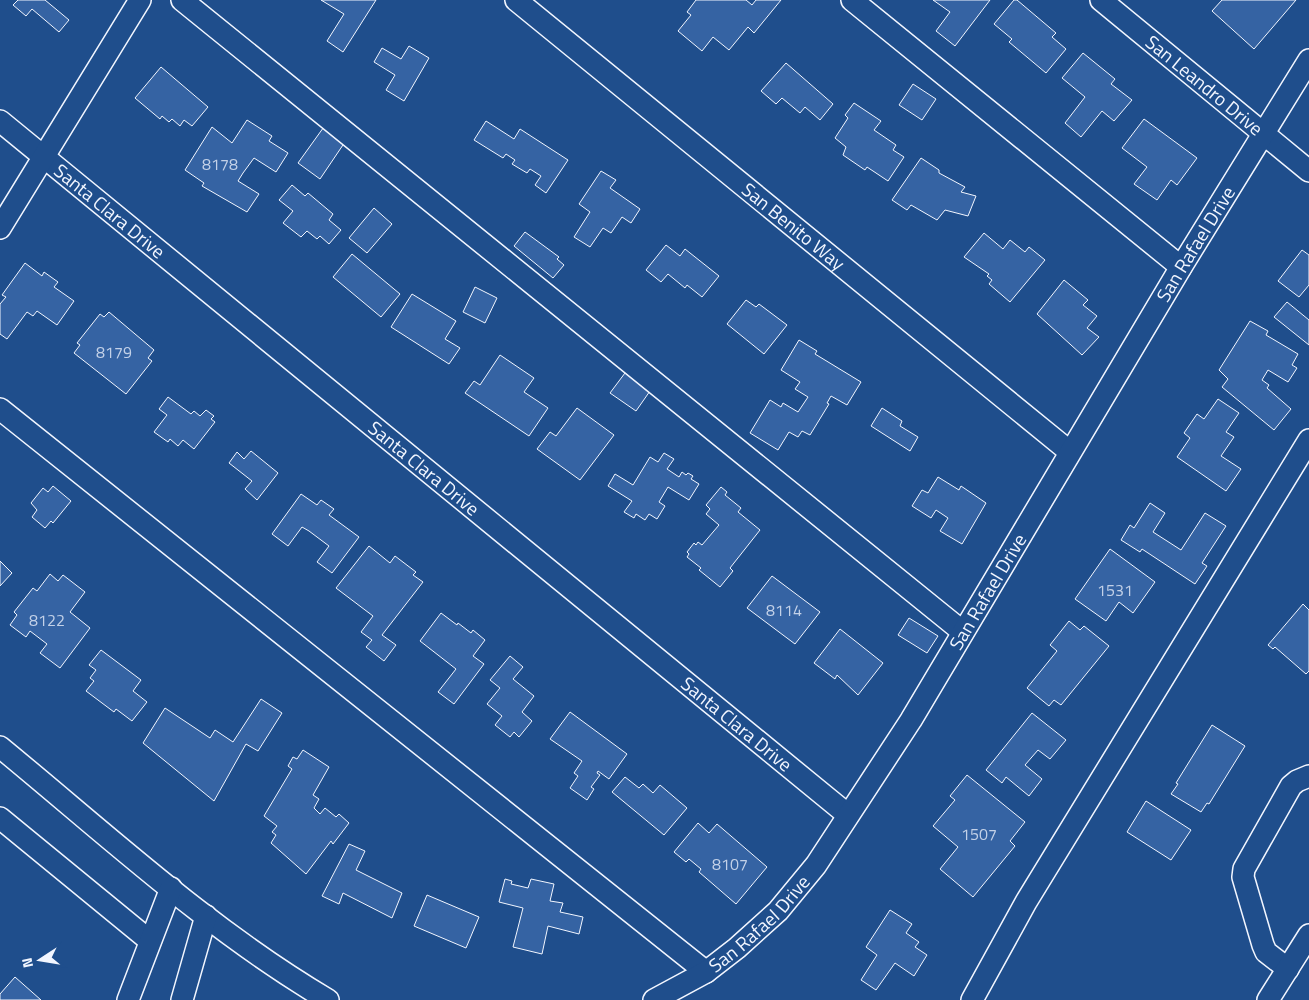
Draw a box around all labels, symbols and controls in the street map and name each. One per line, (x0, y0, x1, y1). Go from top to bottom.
street label: San Leandro Drive (1140, 28, 1270, 142)
house number: 8178 (202, 152, 238, 176)
street label: Santa Clara Drive (48, 156, 172, 265)
street label: San Benito Way (736, 175, 852, 277)
street label: San Rafael Drive (1148, 180, 1242, 307)
house number: 8179 (96, 340, 132, 364)
street label: Santa Clara Drive (362, 413, 486, 522)
street label: San Rafael Drive (941, 528, 1033, 655)
house number: 1531 (1097, 578, 1133, 602)
house number: 8114 (766, 598, 802, 622)
house number: 8122 (29, 608, 65, 632)
street label: Santa Clara Drive (675, 669, 799, 778)
house number: 1507 (961, 822, 997, 846)
house number: 8107 (712, 852, 748, 876)
street label: San Rafael Drive (702, 868, 816, 979)
north arrow (15, 935, 65, 985)
text: N (16, 956, 38, 970)

